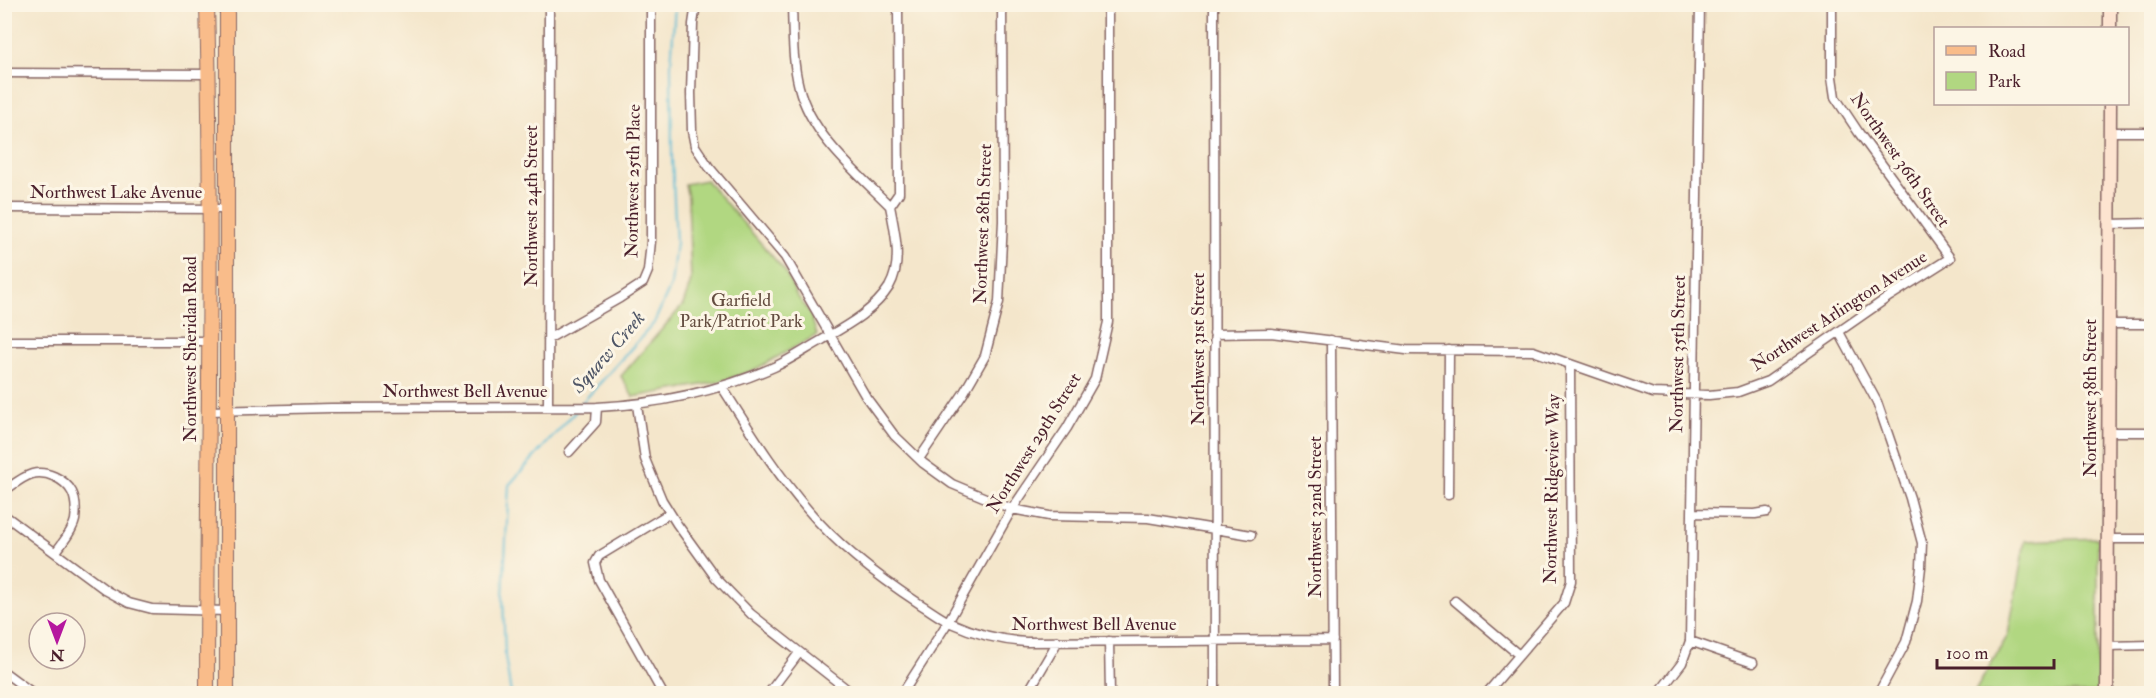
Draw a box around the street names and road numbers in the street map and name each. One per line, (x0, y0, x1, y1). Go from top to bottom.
street label: Northwest 36th Street (1845, 88, 1955, 232)
street label: Northwest 25th Place (620, 103, 646, 258)
street label: Northwest 24th Street (520, 125, 543, 287)
street label: Northwest 28th Street (969, 143, 997, 305)
street label: Northwest Lake Avenue (30, 181, 203, 204)
street label: Northwest Arlington Avenue (1746, 245, 1932, 377)
street label: Northwest Sheridan Road (179, 256, 202, 442)
street label: Northwest 31st Street (1187, 272, 1210, 425)
street label: Northwest 35th Street (1665, 275, 1691, 433)
street label: Northwest 38th Street (2079, 319, 2102, 477)
street label: Northwest 29th Street (982, 368, 1087, 517)
street label: Northwest Bell Avenue (383, 380, 548, 403)
street label: Northwest Ridgeview Way (1539, 393, 1565, 584)
street label: Northwest 32nd Street (1304, 436, 1327, 598)
street label: Northwest Bell Avenue (1012, 613, 1177, 636)

